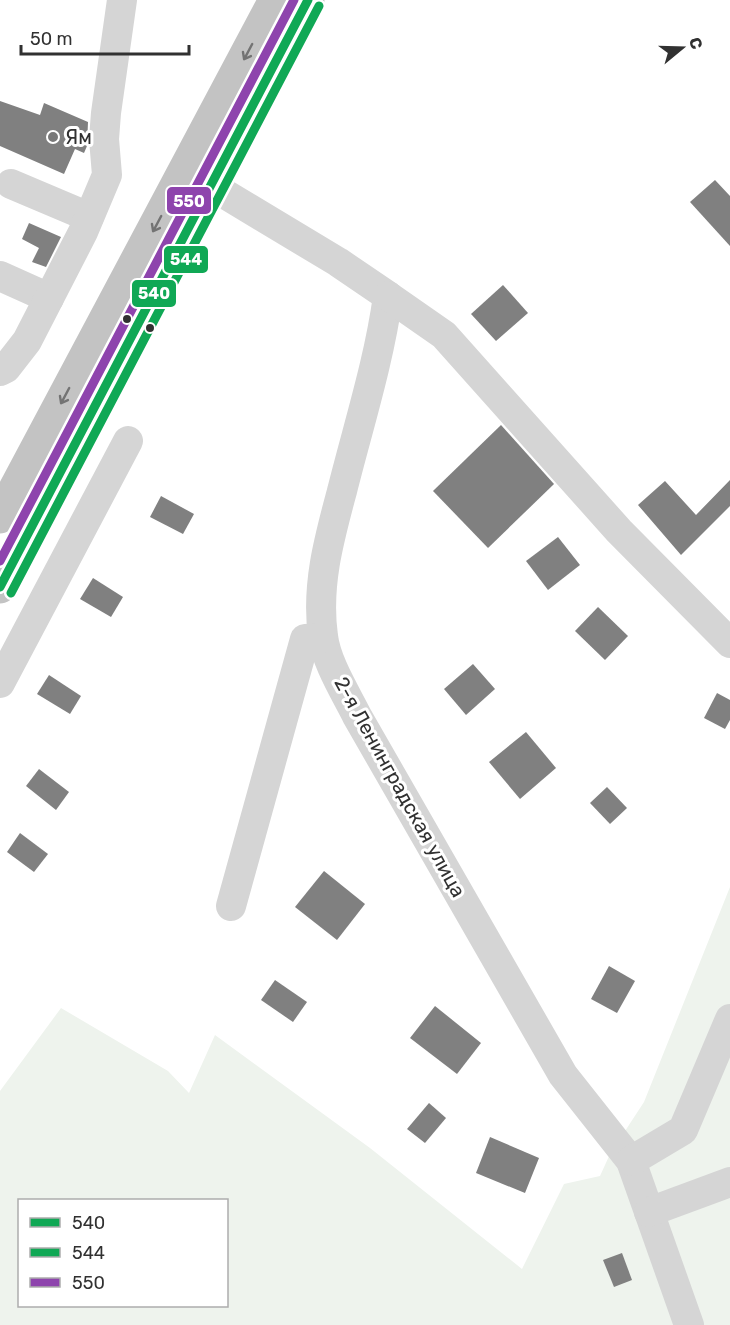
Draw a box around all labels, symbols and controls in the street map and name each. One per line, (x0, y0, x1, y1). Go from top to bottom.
scale bar (21, 18, 189, 56)
north arrow (652, 18, 712, 78)
text: 50 m (30, 28, 73, 50)
text: С (685, 35, 707, 52)
one-way arrow (242, 43, 254, 61)
place label: Ям (65, 125, 92, 149)
marker: Ям (46, 130, 60, 144)
line badge: 550 (166, 186, 212, 215)
text: 550 (173, 192, 205, 211)
one-way arrow (151, 215, 162, 233)
line badge: 544 (163, 245, 209, 274)
text: 544 (170, 250, 202, 269)
line badge: 540 (131, 279, 177, 308)
text: 540 (138, 284, 170, 303)
unlabelled marker (121, 313, 133, 325)
unlabelled marker (144, 322, 156, 334)
one-way arrow (59, 387, 71, 404)
street label: 2-я Ленинградская улица (329, 673, 471, 901)
legend (18, 1199, 228, 1307)
text: 540 (72, 1212, 105, 1234)
text: 544 (72, 1242, 105, 1264)
text: 550 (72, 1272, 105, 1294)

